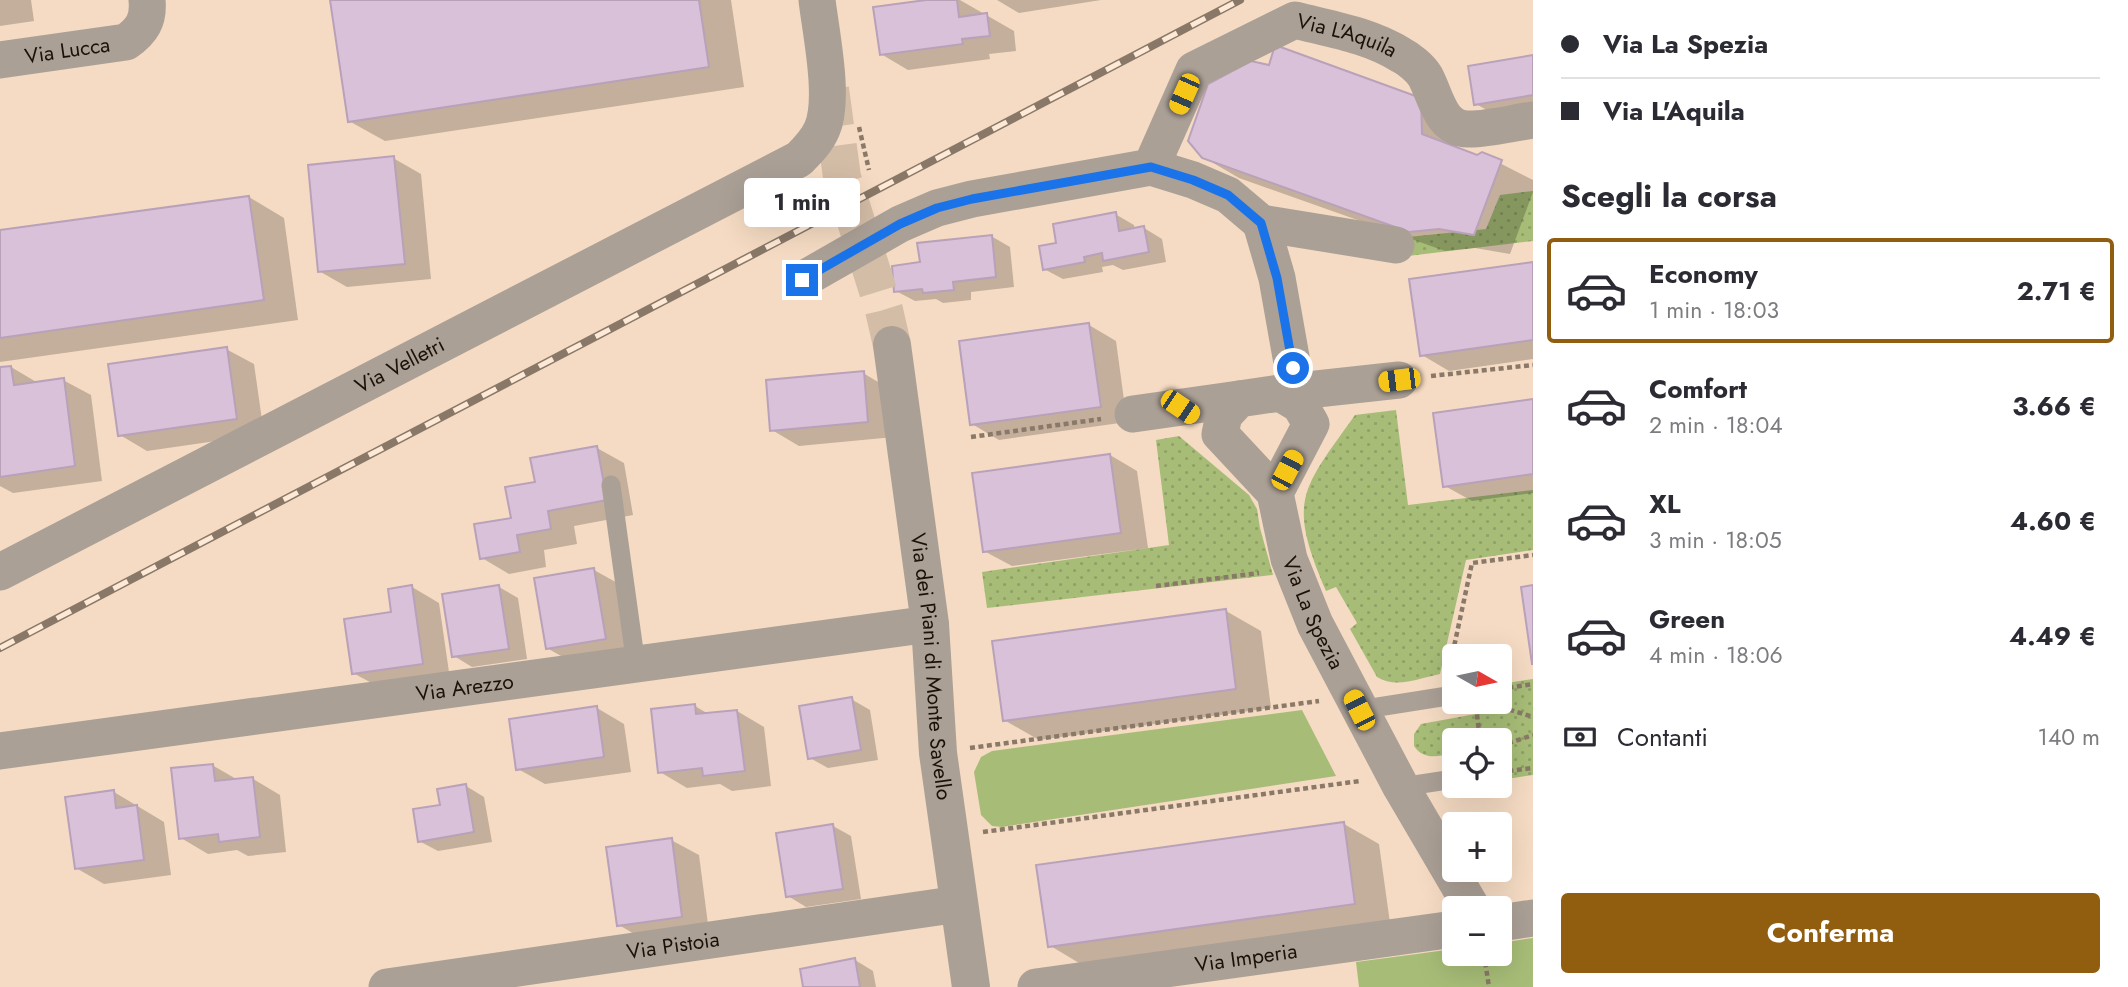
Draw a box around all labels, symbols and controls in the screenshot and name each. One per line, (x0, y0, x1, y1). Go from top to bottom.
street label: Via L'Aquila (1294, 6, 1402, 65)
text: Via La Spezia (1603, 25, 1768, 63)
street label: Via Lucca (23, 29, 112, 71)
car (1166, 71, 1203, 117)
text: Via L'Aquila (1603, 92, 1745, 130)
text: Scegli la corsa (1561, 173, 1777, 219)
callout: 1 min (744, 178, 860, 228)
text: 1 min (773, 185, 831, 219)
text: Economy (1649, 255, 1758, 293)
icon: car (1565, 259, 1628, 322)
route end (786, 264, 818, 296)
text: 2.71 € (2017, 272, 2096, 310)
text: 1 min · 18:03 (1649, 293, 1779, 327)
street label: Via Velletri (350, 330, 450, 401)
route start (1277, 352, 1309, 384)
car (1377, 367, 1422, 393)
text: Comfort (1649, 370, 1747, 408)
icon: car (1565, 374, 1628, 437)
car (1157, 387, 1204, 427)
text: 3.66 € (2012, 387, 2096, 425)
text: 2 min · 18:04 (1649, 408, 1783, 442)
car (1268, 447, 1307, 493)
text: XL (1649, 485, 1681, 523)
icon: car (1565, 489, 1628, 552)
text: 4.60 € (2010, 502, 2096, 540)
text: 3 min · 18:05 (1649, 523, 1782, 557)
street label: Via dei Piani di Monte Savello (903, 531, 959, 802)
street label: Via La Spezia (1275, 552, 1351, 675)
text: Green (1649, 600, 1725, 638)
icon: car (1565, 604, 1628, 667)
text: 4.49 € (2009, 617, 2096, 655)
text: 4 min · 18:06 (1649, 638, 1783, 672)
north arrow (1442, 644, 1512, 714)
map controls (1442, 644, 1512, 966)
street label: Via Arezzo (414, 666, 515, 709)
car (1341, 687, 1378, 733)
icon: cash (1561, 718, 1599, 756)
text: Contanti (1617, 718, 1708, 756)
text: 140 m (2038, 720, 2100, 754)
button: locate (1442, 728, 1512, 798)
button: + (1442, 812, 1512, 882)
button: Conferma (1561, 893, 2100, 973)
button: − (1442, 896, 1512, 966)
street label: Via Pistoia (625, 924, 721, 967)
street label: Via Imperia (1193, 936, 1299, 980)

